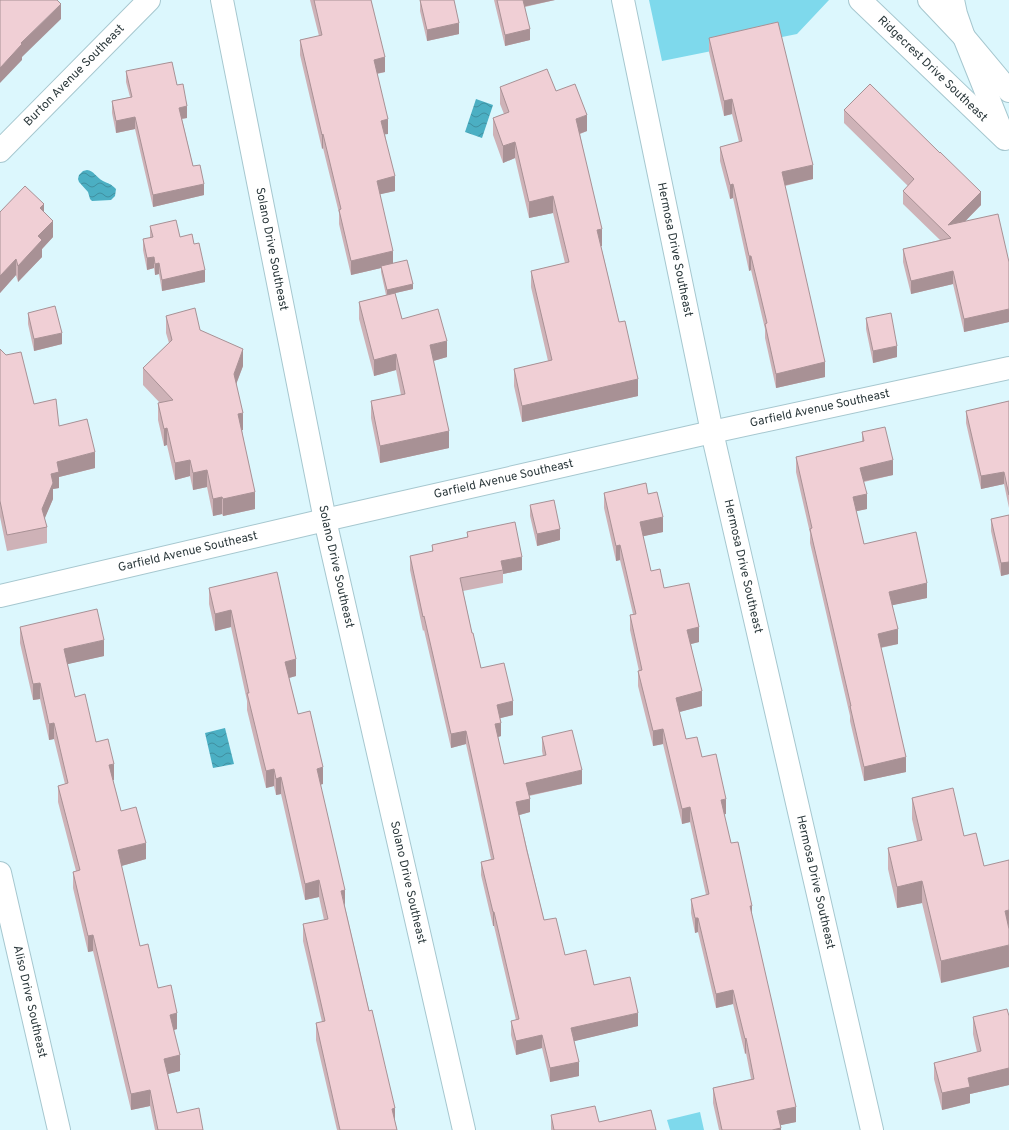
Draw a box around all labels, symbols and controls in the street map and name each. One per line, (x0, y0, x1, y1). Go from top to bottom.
street label: Ridgecrest Drive Southeast (874, 13, 991, 126)
street label: Burton Avenue Southeast (21, 21, 128, 130)
street label: Hermosa Drive Southeast (653, 181, 696, 318)
street label: Solano Drive Southeast (251, 186, 291, 312)
street label: Garfield Avenue Southeast (748, 386, 891, 432)
street label: Garfield Avenue Southeast (432, 456, 575, 503)
street label: Hermosa Drive Southeast (720, 498, 766, 635)
street label: Solano Drive Southeast (314, 504, 357, 630)
street label: Garfield Avenue Southeast (117, 528, 259, 576)
street label: Hermosa Drive Southeast (792, 814, 838, 951)
street label: Solano Drive Southeast (386, 820, 429, 946)
street label: Aliso Drive Southeast (9, 944, 50, 1060)

